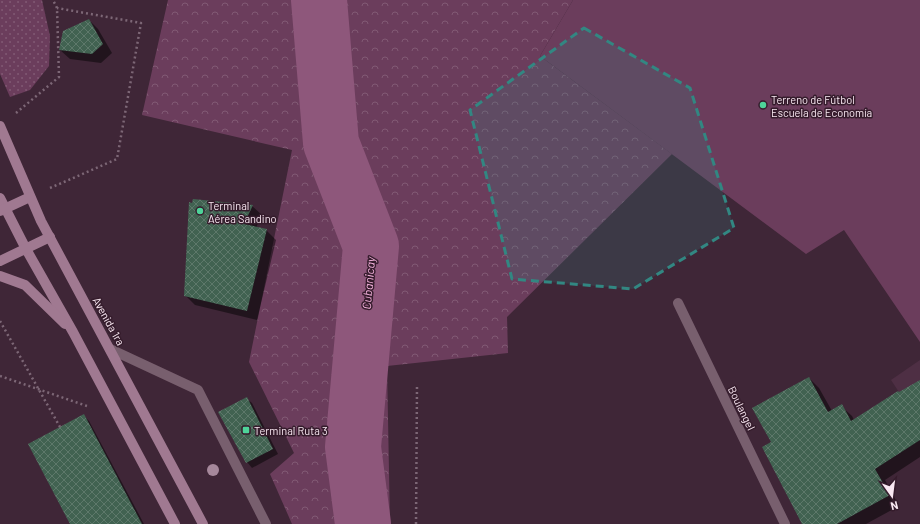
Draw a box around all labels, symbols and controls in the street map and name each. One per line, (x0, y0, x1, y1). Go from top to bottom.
place label: Terreno de Fútbol Escuela de Economía (771, 93, 872, 119)
marker: Terreno de Fútbol Escuela de Economía (758, 100, 768, 110)
place label: Terminal Aérea Sandino (208, 199, 277, 225)
marker: Terminal Aérea Sandino (195, 206, 205, 216)
water label: Cubanicay (359, 255, 377, 310)
street label: Avenida 1ra (90, 295, 128, 347)
street label: Boulangel (726, 384, 758, 432)
place label: Terminal Ruta 3 (254, 424, 328, 437)
marker: Terminal Ruta 3 (241, 425, 251, 435)
north arrow (872, 476, 912, 516)
text: N (889, 499, 900, 513)

